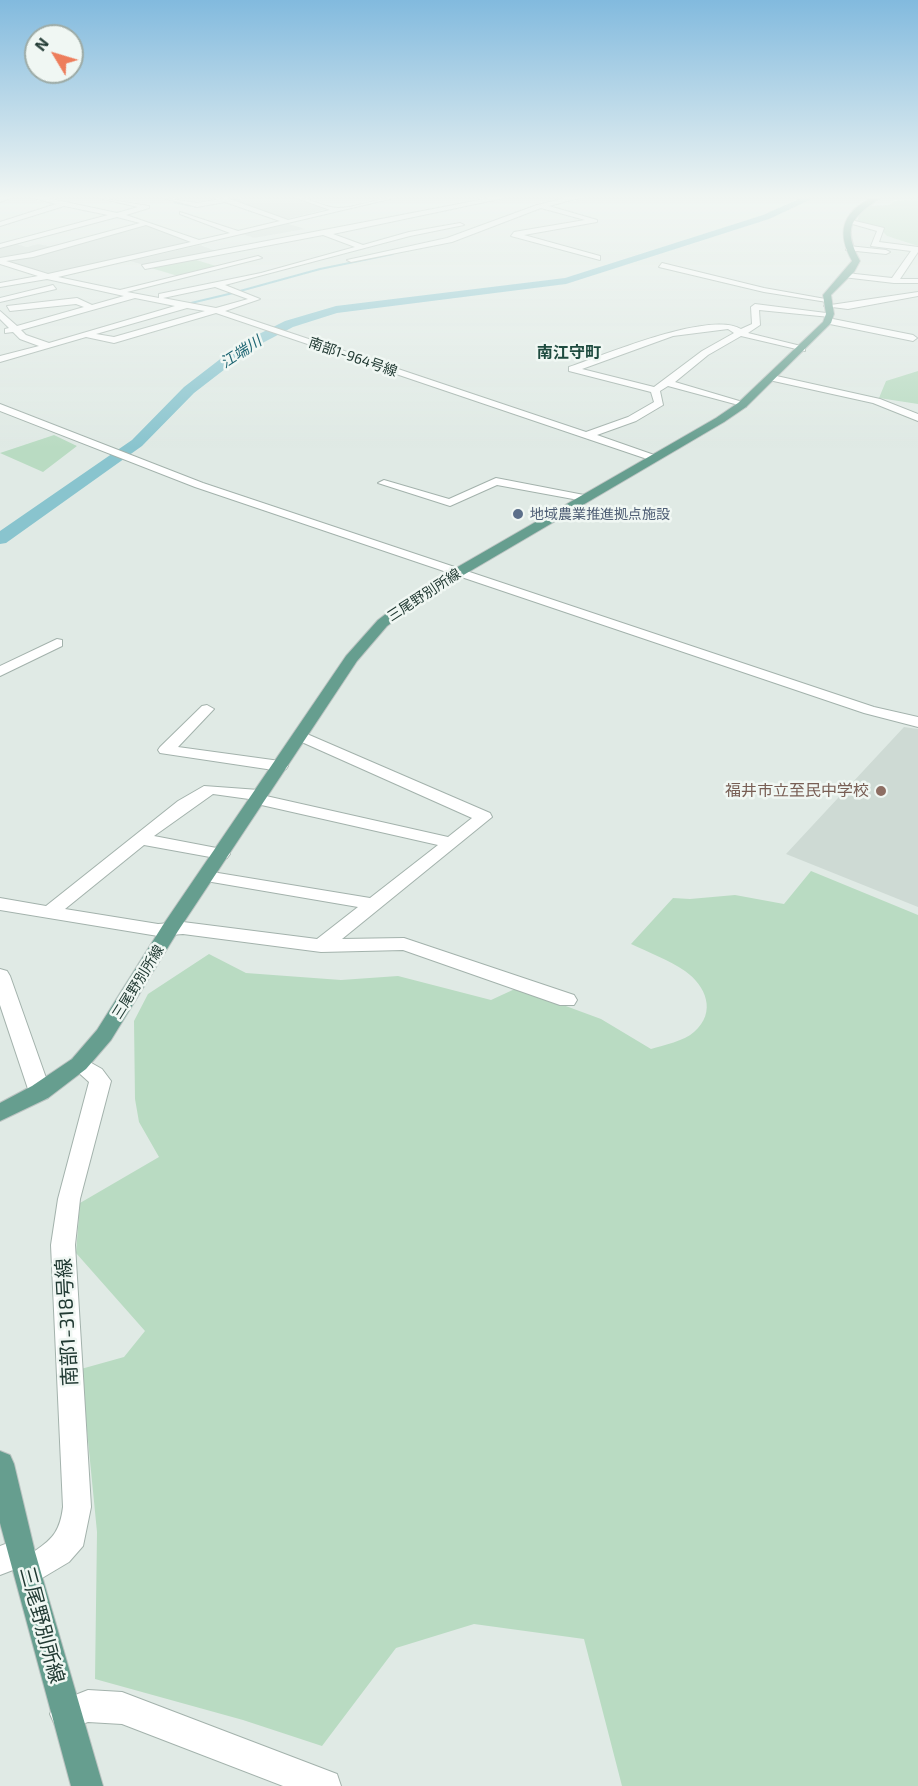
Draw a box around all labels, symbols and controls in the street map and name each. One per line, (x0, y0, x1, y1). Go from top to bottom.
north arrow (24, 24, 84, 84)
text: N (30, 33, 52, 54)
water label: 江端川 (217, 332, 265, 372)
street label: 南部1-964号線 (307, 334, 399, 380)
district label: 南江守町 (537, 343, 601, 363)
place label: 地域農業推進拠点施設 (530, 506, 670, 522)
marker: 地域農業推進拠点施設 (511, 507, 525, 521)
street label: 三尾野別所線 (384, 565, 464, 625)
place label: 福井市立至民中学校 (725, 781, 869, 801)
marker: 福井市立至民中学校 (874, 784, 888, 798)
street label: 三尾野別所線 (109, 942, 167, 1022)
street label: 南部1-318号線 (52, 1257, 82, 1387)
street label: 三尾野別所線 (15, 1564, 69, 1686)

